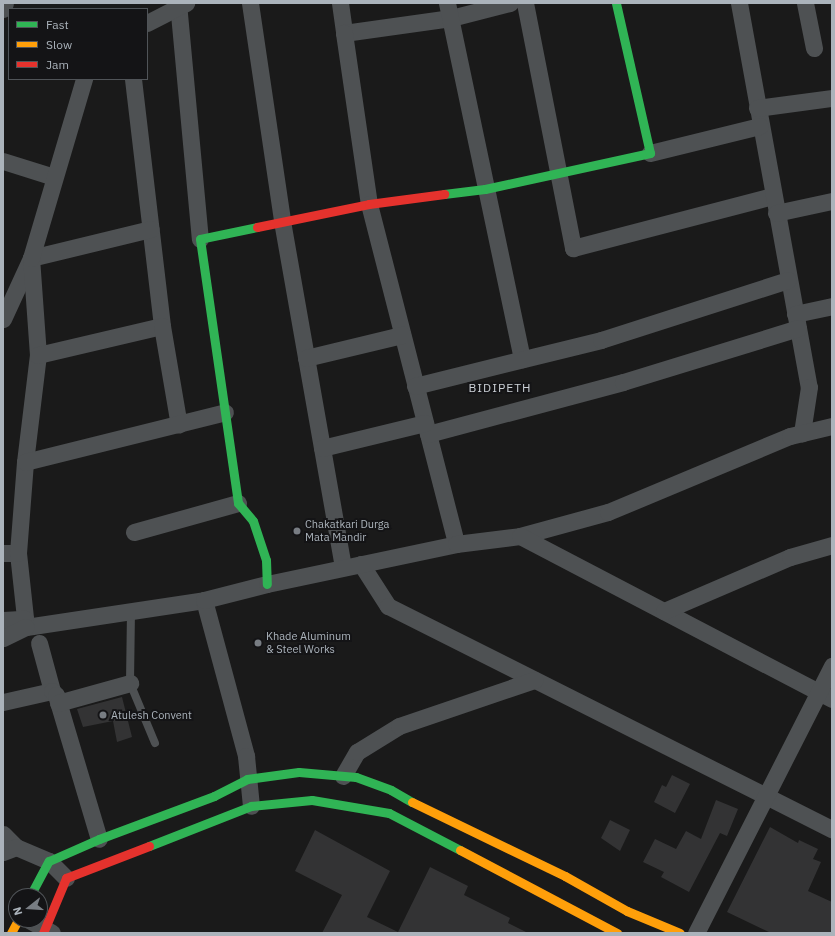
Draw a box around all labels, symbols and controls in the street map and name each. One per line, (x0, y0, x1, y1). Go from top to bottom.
legend (8, 8, 148, 80)
text: Fast (46, 17, 69, 32)
text: Slow (46, 37, 72, 52)
text: Jam (46, 57, 69, 72)
district label: BIDIPETH (468, 381, 532, 395)
place label: Chakatkari Durga Mata Mandir (305, 518, 389, 544)
marker: Chakatkari Durga Mata Mandir (292, 526, 302, 536)
place label: Khade Aluminum & Steel Works (266, 630, 351, 656)
marker: Khade Aluminum & Steel Works (253, 638, 263, 648)
place label: Atulesh Convent (111, 708, 192, 722)
marker: Atulesh Convent (98, 710, 108, 720)
north arrow (8, 888, 48, 928)
text: N (10, 905, 25, 917)

